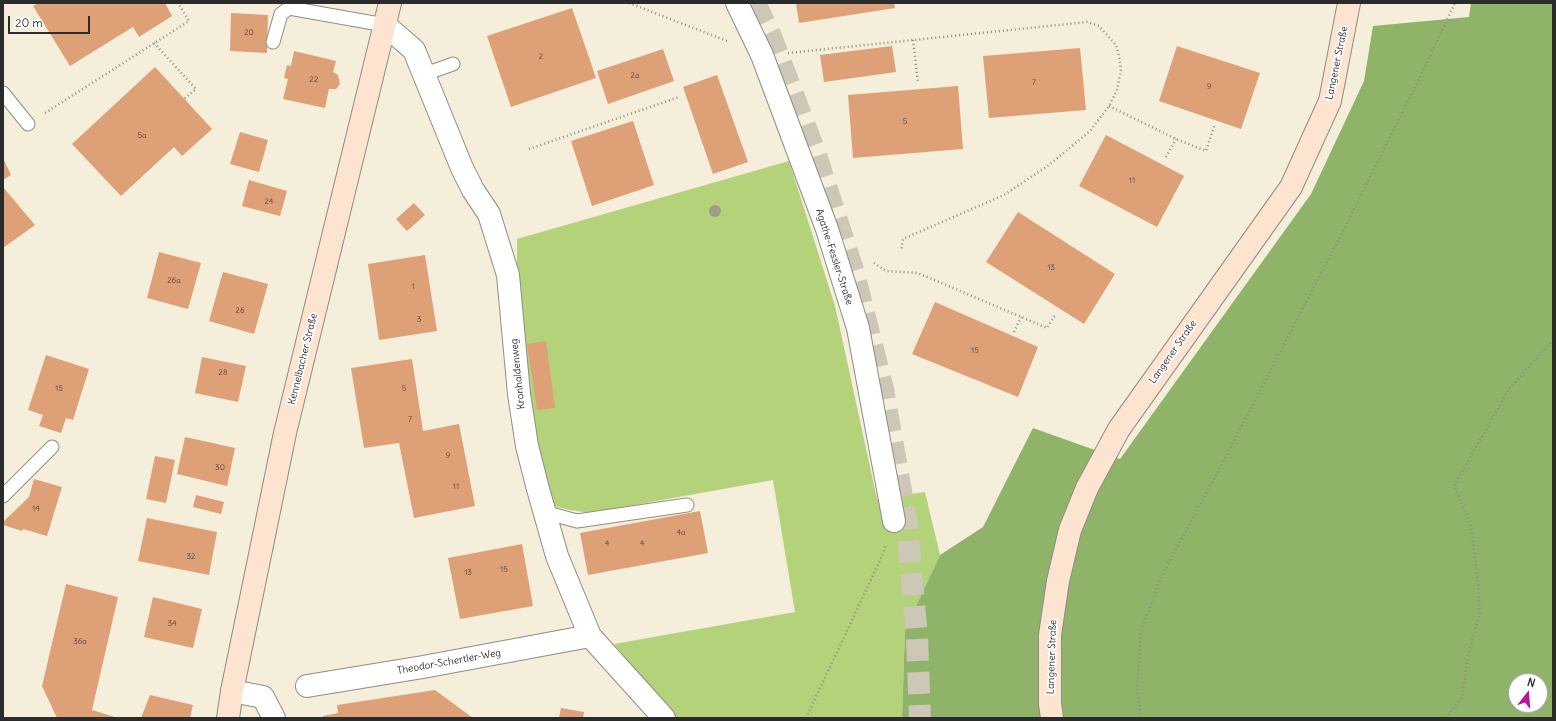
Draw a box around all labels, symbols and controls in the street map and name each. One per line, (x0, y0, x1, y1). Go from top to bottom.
scale bar (10, 8, 92, 34)
text: 20 m (15, 15, 43, 30)
street label: Langener Straße (1323, 25, 1351, 101)
house number: 20 (244, 28, 254, 38)
house number: 2 (539, 52, 543, 62)
house number: 2a (631, 71, 639, 81)
house number: 22 (310, 75, 318, 85)
house number: 7 (1032, 78, 1036, 88)
house number: 9 (1207, 82, 1211, 92)
house number: 5 (903, 117, 907, 127)
house number: 5a (137, 131, 147, 141)
house number: 11 (1129, 176, 1135, 186)
house number: 24 (265, 197, 273, 207)
street label: Agathe-Fessler-Straße (813, 207, 855, 307)
house number: 13 (1047, 263, 1055, 273)
house number: 26a (167, 276, 181, 286)
house number: 1 (411, 282, 415, 292)
house number: 26 (236, 306, 244, 316)
street label: Kennelbacher Straße (286, 312, 320, 406)
house number: 3 (417, 315, 421, 325)
street label: Langener Straße (1147, 318, 1199, 386)
street label: Kronhaldenweg (508, 338, 528, 410)
house number: 15 (971, 346, 979, 356)
house number: 28 (219, 368, 227, 378)
house number: 15 (55, 384, 63, 394)
house number: 5 (402, 384, 406, 394)
house number: 7 (408, 415, 412, 425)
house number: 9 (446, 451, 450, 461)
house number: 30 (215, 463, 225, 473)
house number: 11 (453, 482, 459, 492)
house number: 14 (32, 504, 40, 514)
house number: 4a (676, 528, 686, 538)
house number: 4 (605, 539, 609, 549)
house number: 4 (640, 539, 644, 549)
house number: 32 (187, 552, 195, 562)
house number: 15 (500, 565, 508, 575)
house number: 13 (464, 568, 472, 578)
house number: 34 (167, 619, 177, 629)
street label: Langener Straße (1045, 619, 1059, 695)
house number: 36a (73, 637, 87, 647)
street label: Theodor-Schertler-Weg (396, 647, 502, 677)
north arrow (1508, 673, 1548, 713)
text: N (1526, 675, 1537, 690)

